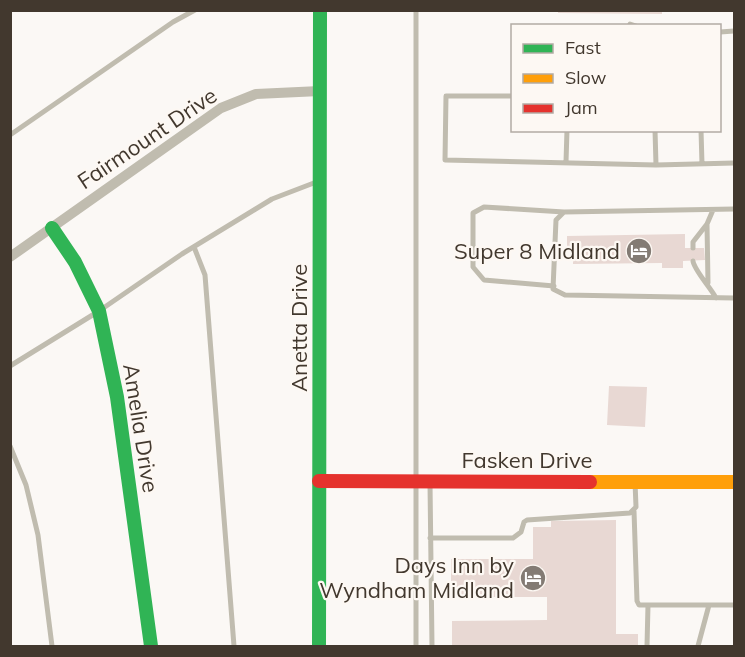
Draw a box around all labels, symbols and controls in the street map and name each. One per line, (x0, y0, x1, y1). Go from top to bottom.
legend (511, 24, 721, 132)
text: Fast (565, 36, 601, 59)
text: Slow (565, 66, 607, 89)
street label: Fairmount Drive (72, 81, 222, 195)
text: Jam (565, 96, 598, 119)
hotel icon: Super 8 Midland (624, 236, 654, 266)
place label: Super 8 Midland (454, 237, 620, 265)
street label: Anetta Drive (285, 264, 313, 392)
street label: Amelia Drive (117, 362, 165, 494)
street label: Fasken Drive (462, 446, 592, 474)
place label: Days Inn by Wyndham Midland (319, 551, 514, 604)
hotel icon: Days Inn by Wyndham Midland (518, 563, 548, 593)

